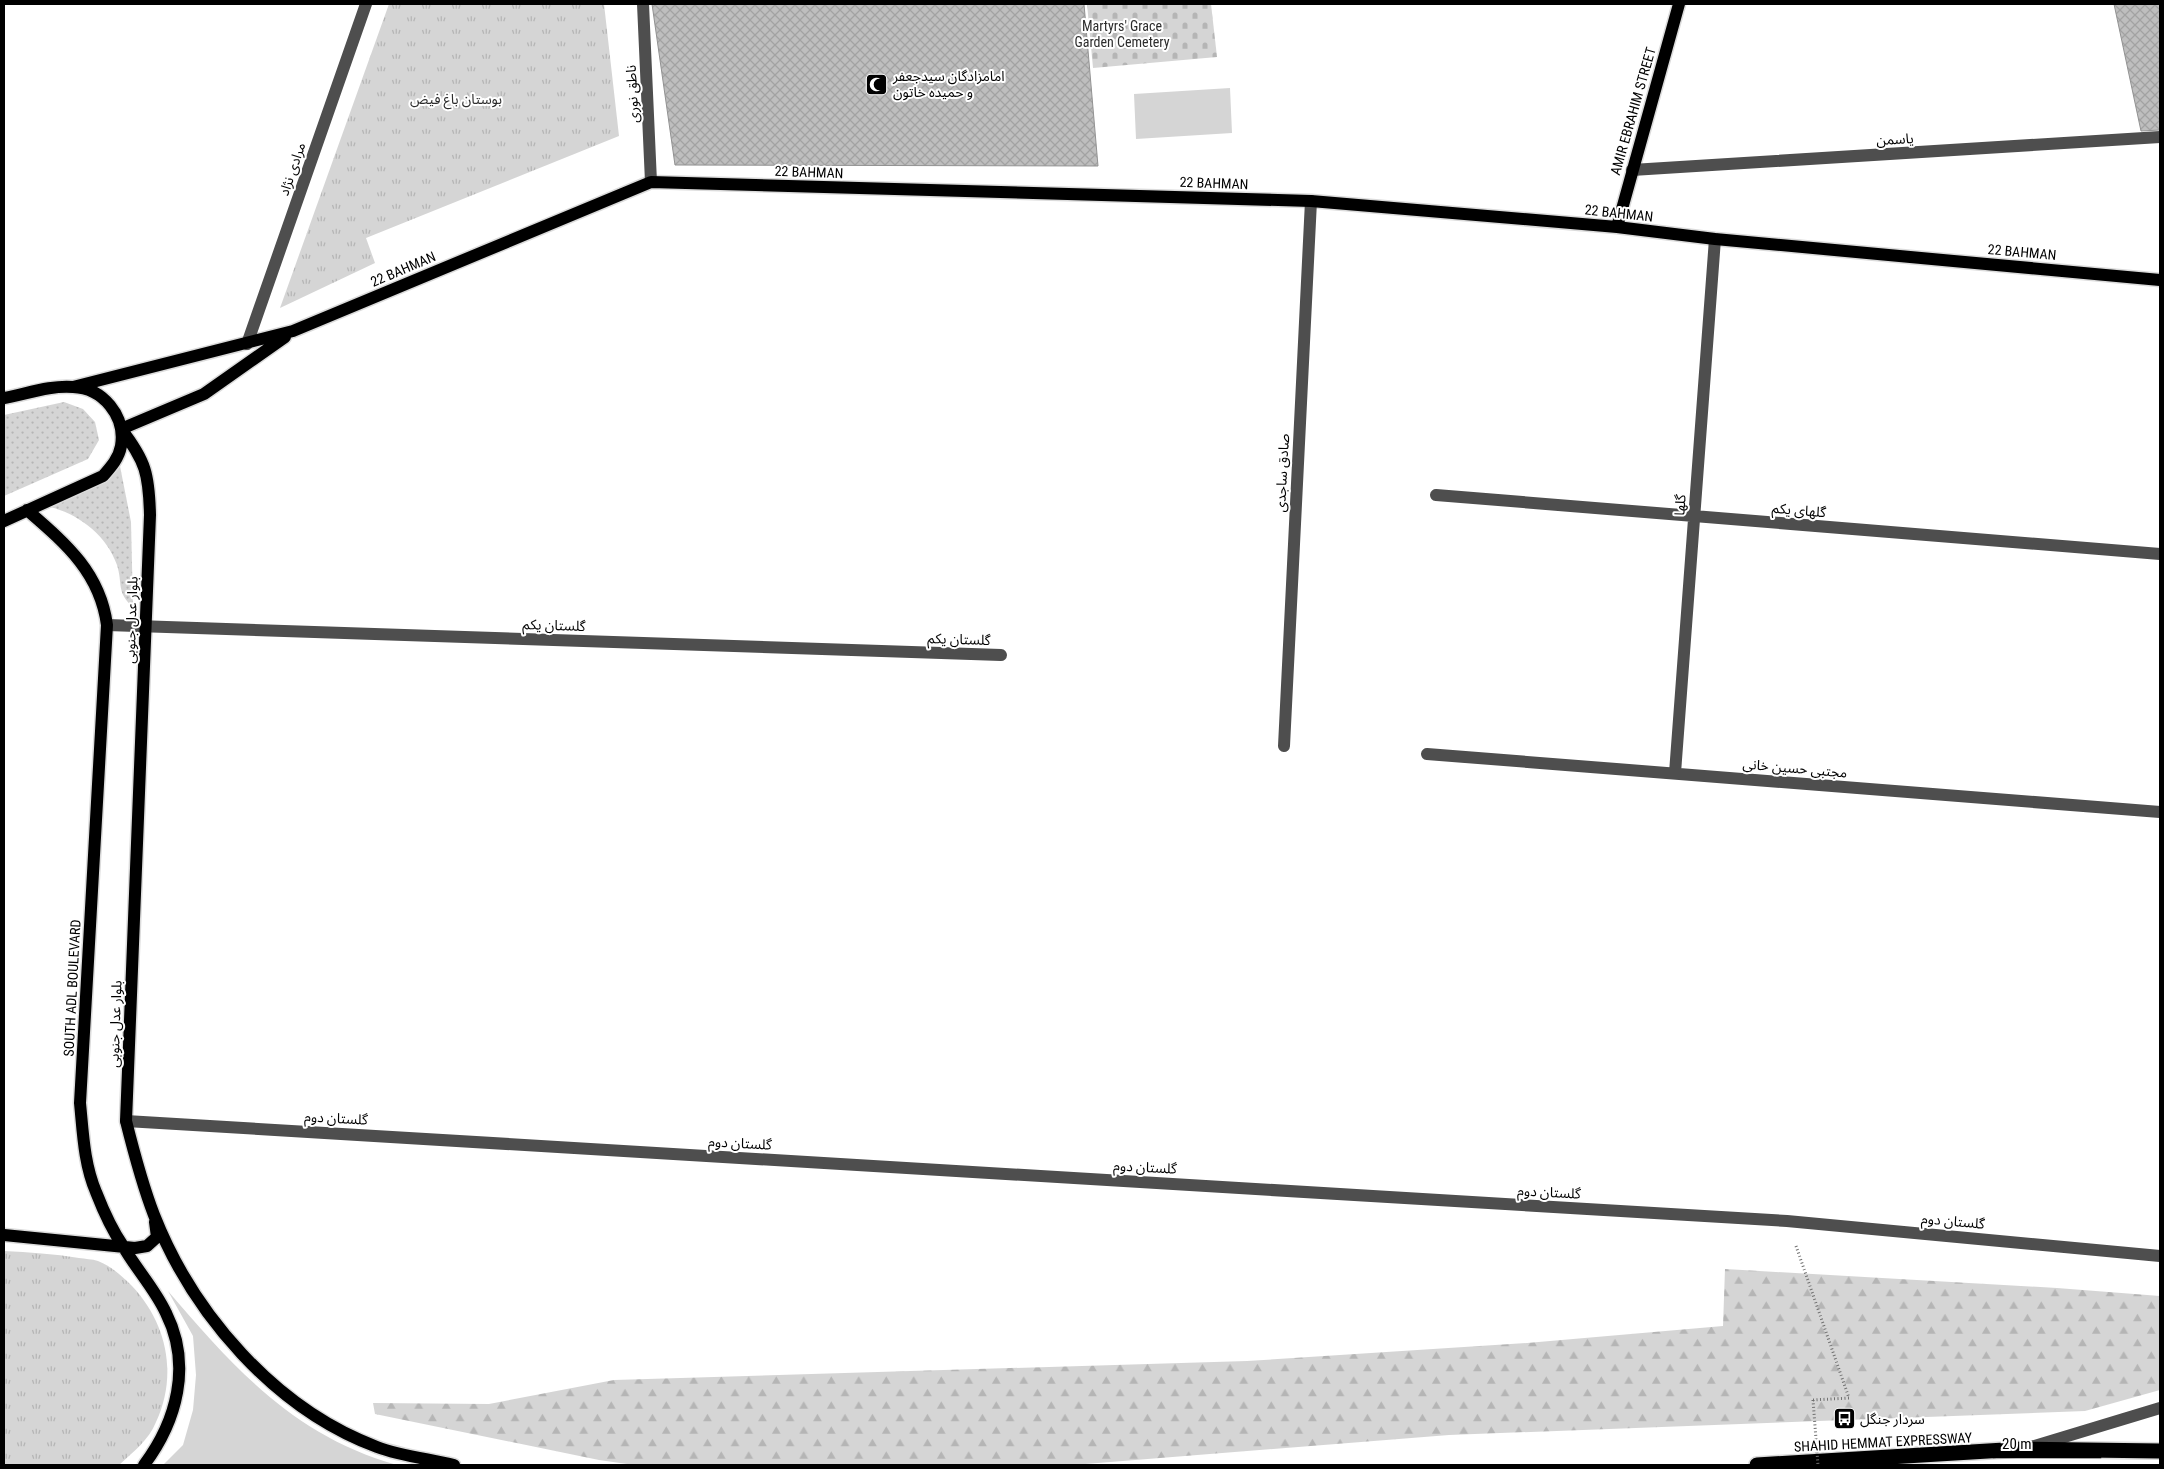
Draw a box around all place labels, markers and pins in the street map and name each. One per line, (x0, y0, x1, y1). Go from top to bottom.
place label: امامزادگان سیدجعفر و حمیده خاتون (892, 68, 1005, 101)
mosque icon: امامزادگان سیدجعفر و حمیده خاتون (865, 72, 889, 96)
bus stop icon: سردار جنگل (1832, 1407, 1856, 1431)
place label: سردار جنگل (1860, 1411, 1925, 1428)

